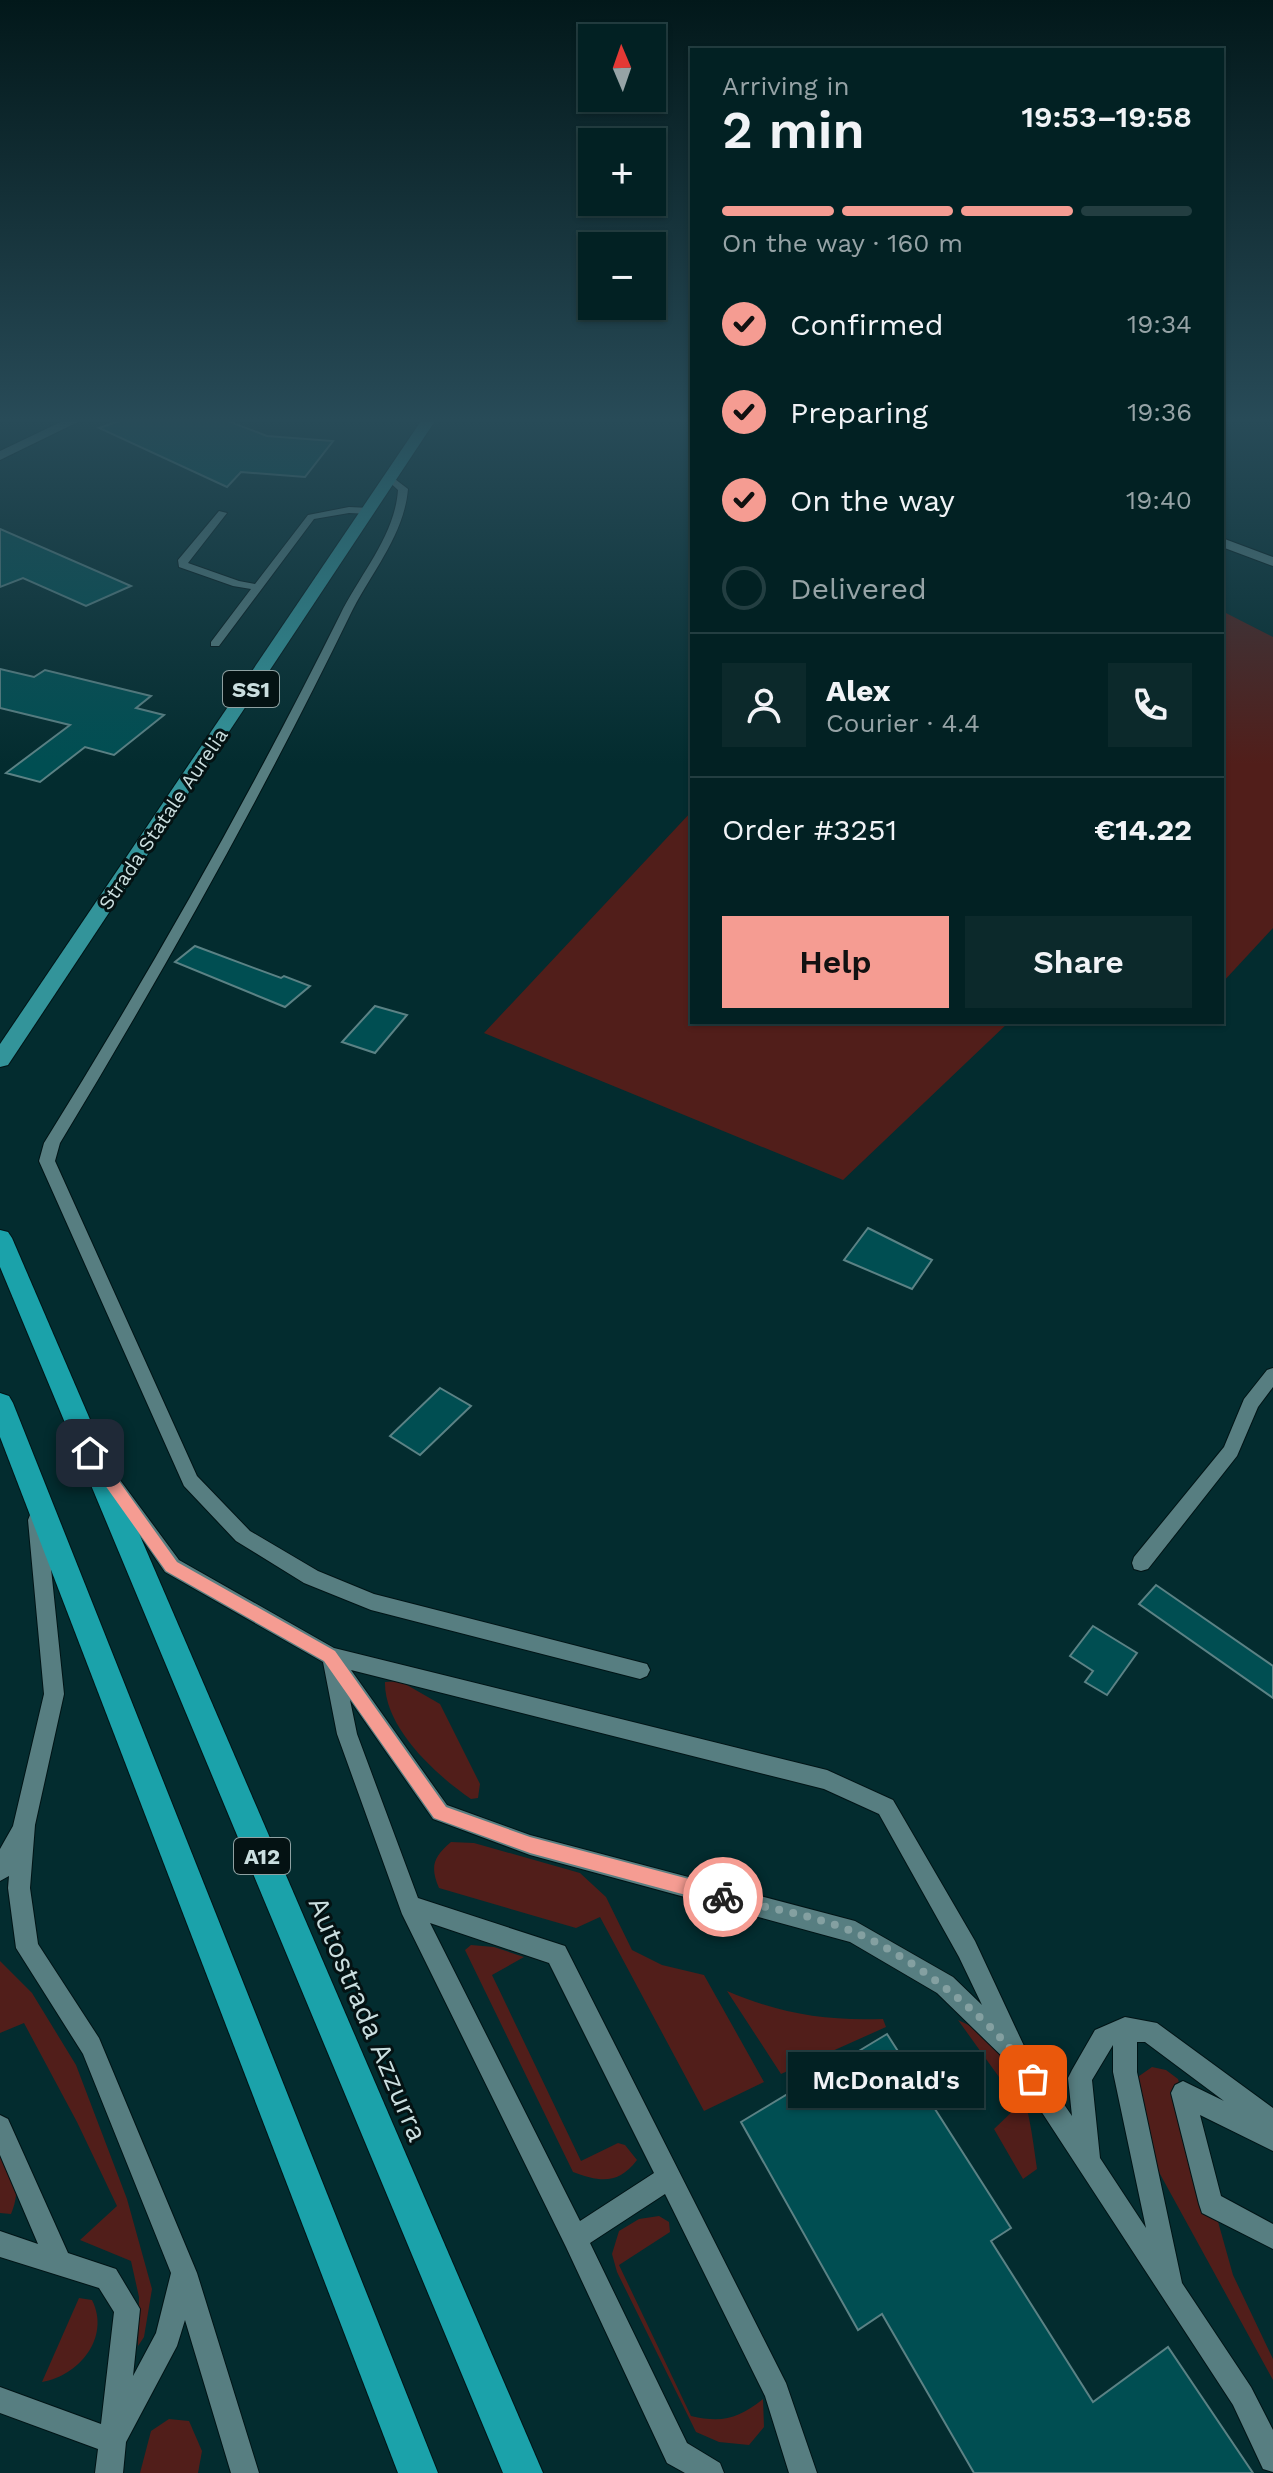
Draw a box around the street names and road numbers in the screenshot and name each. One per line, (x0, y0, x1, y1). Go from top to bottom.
road number: SS1 (223, 671, 279, 707)
street label: Strada Statale Aurelia (93, 724, 233, 914)
road number: A12 (234, 1838, 290, 1874)
street label: Autostrada Azzurra (302, 1892, 435, 2146)

